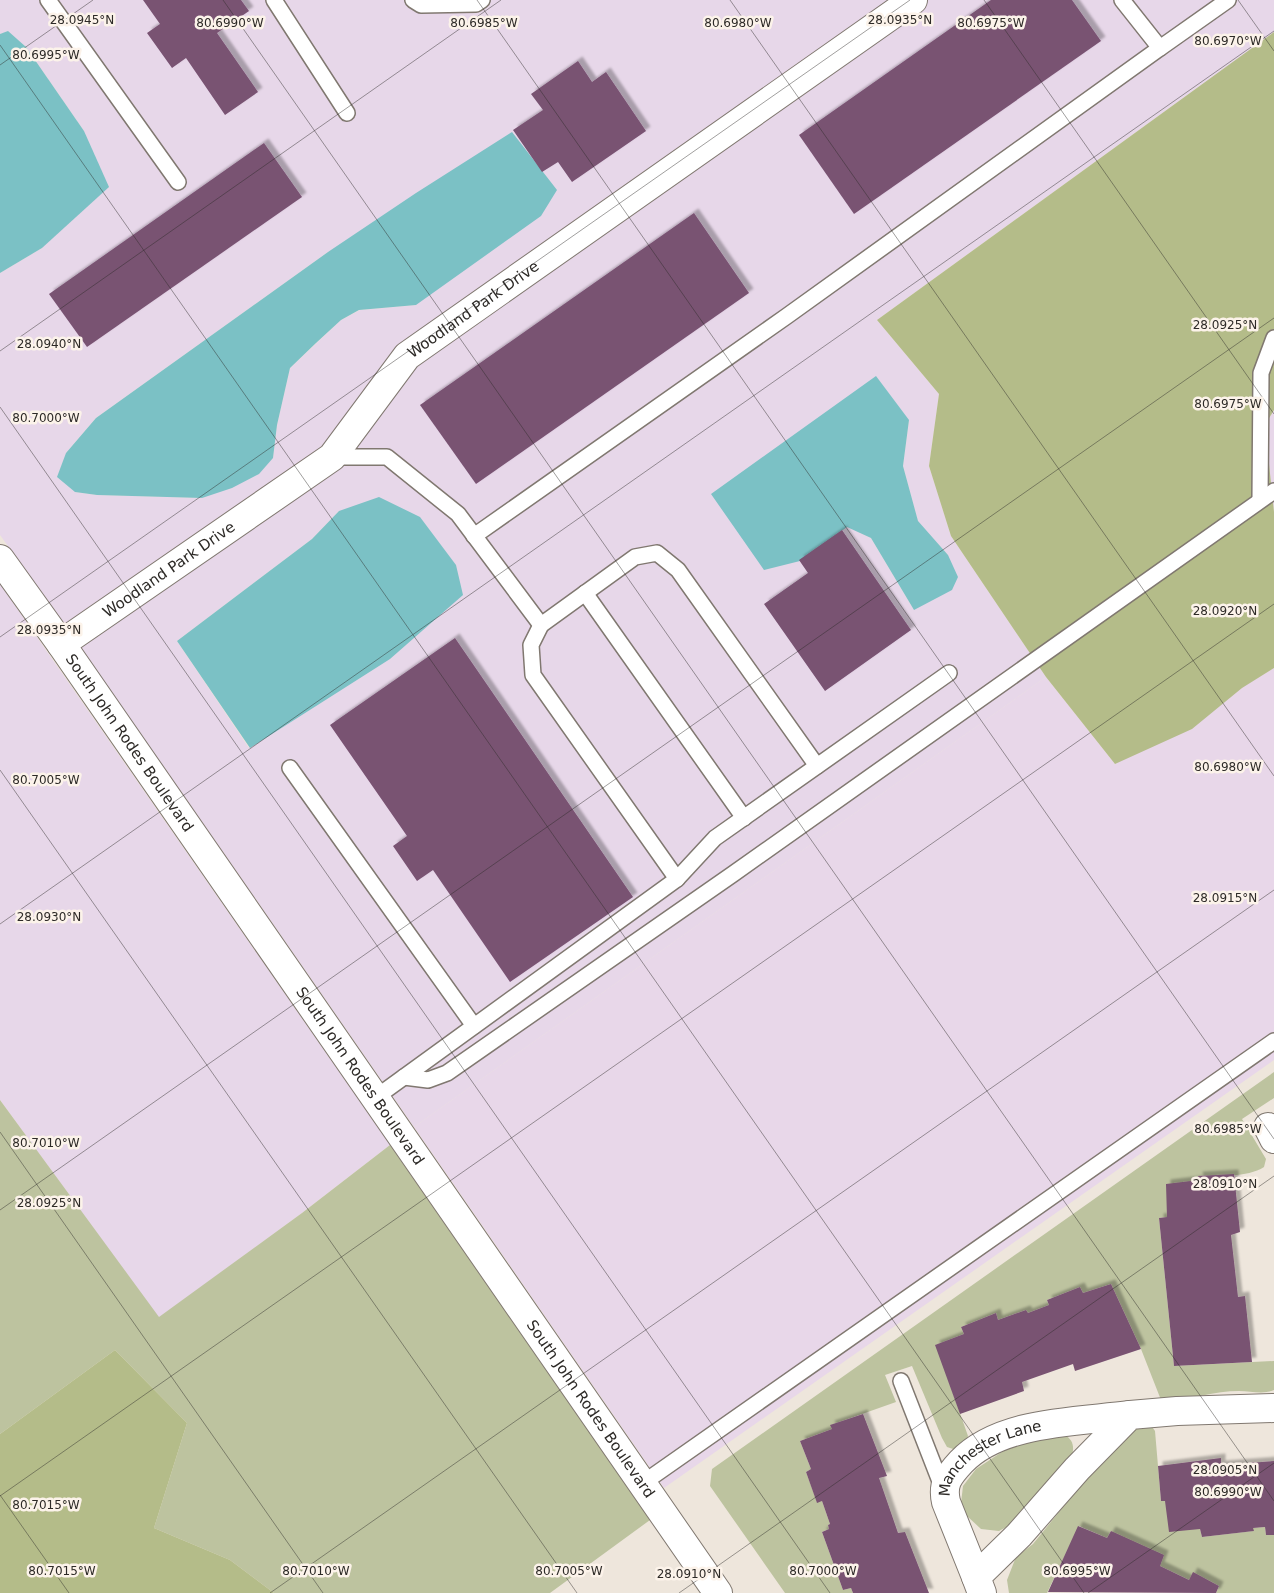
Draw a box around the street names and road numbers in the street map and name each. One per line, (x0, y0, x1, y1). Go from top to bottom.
street label: Woodland Park Drive (404, 257, 542, 362)
street label: Woodland Park Drive (99, 518, 238, 621)
street label: South John Rodes Boulevard (62, 651, 197, 835)
street label: South John Rodes Boulevard (292, 984, 428, 1168)
street label: South John Rodes Boulevard (523, 1317, 658, 1501)
street label: Manchester Lane (935, 1417, 1043, 1497)

